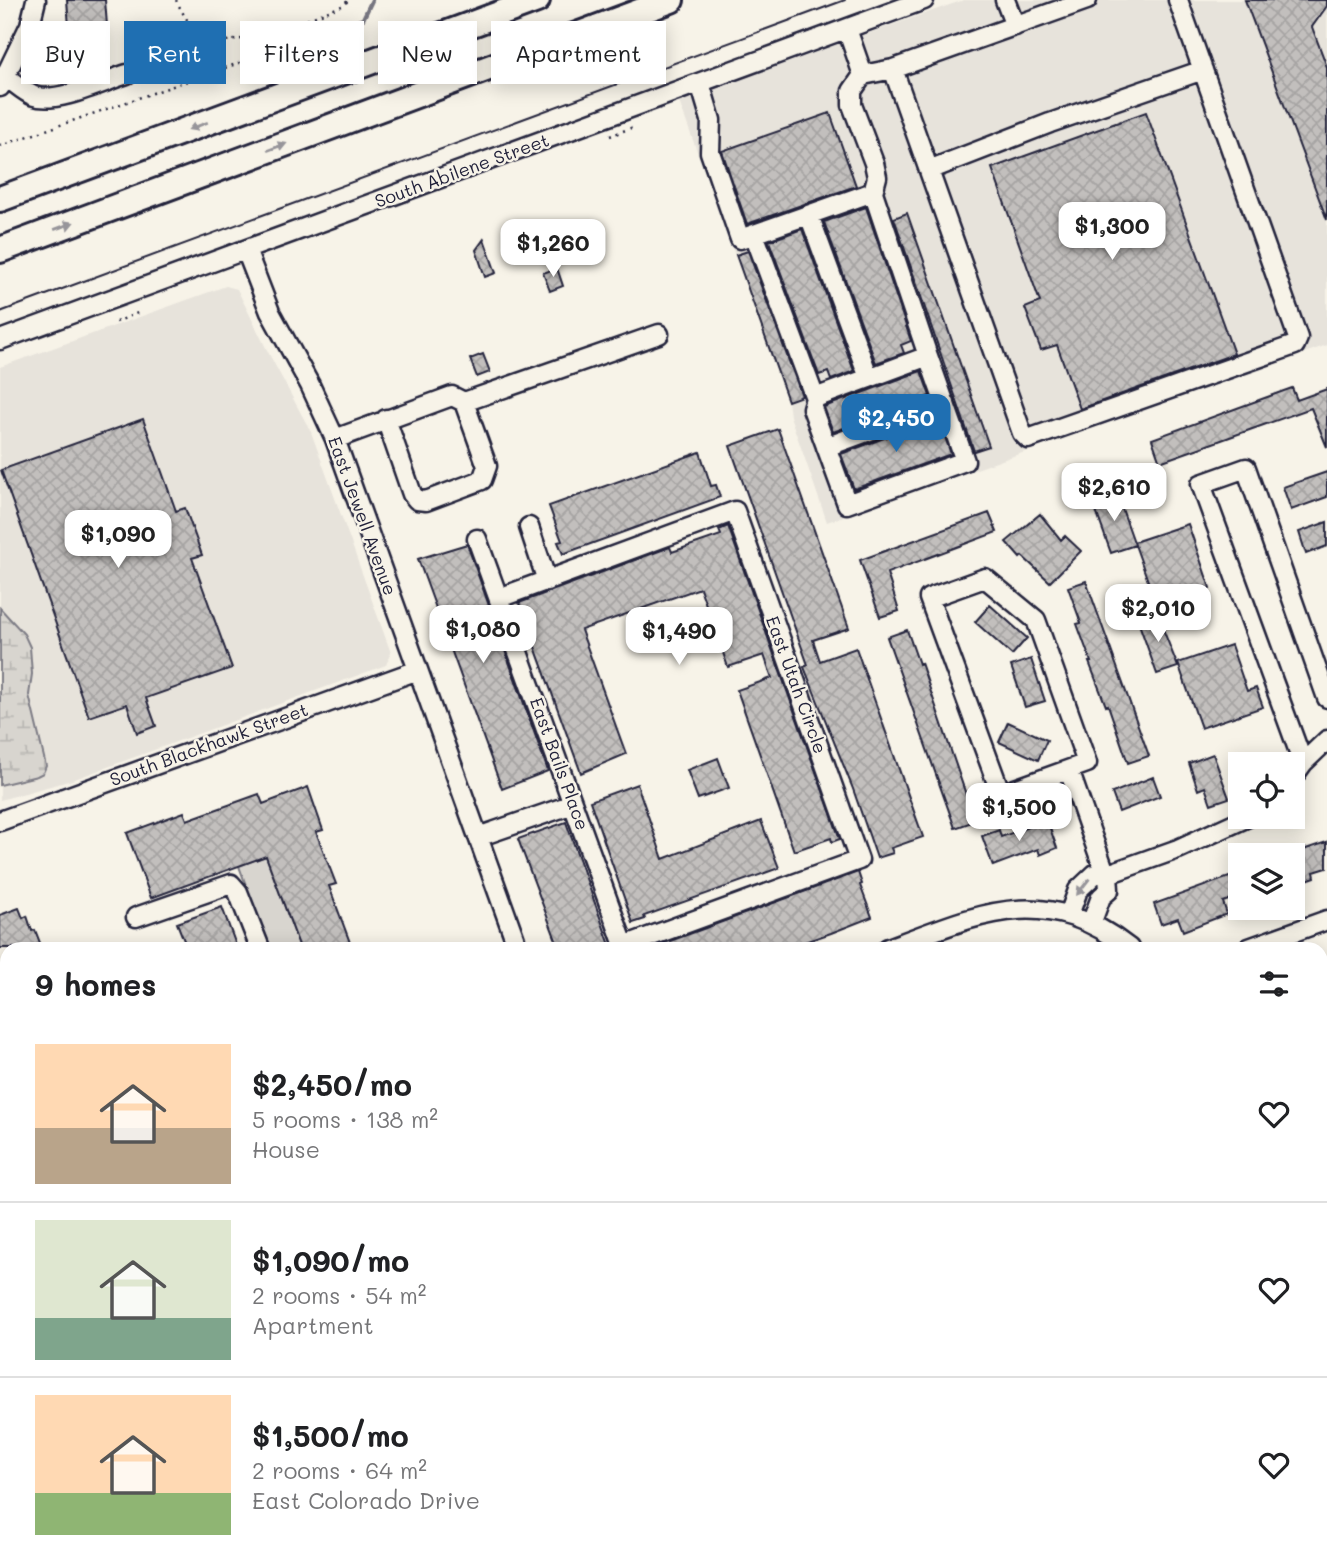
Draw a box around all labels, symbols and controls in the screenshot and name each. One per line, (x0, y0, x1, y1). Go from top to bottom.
chip: Buy (21, 21, 110, 84)
chip: Rent (124, 21, 226, 84)
chip: Filters (240, 21, 364, 84)
chip: New (378, 21, 477, 84)
chip: Apartment (491, 21, 666, 84)
one-way arrow (187, 121, 208, 132)
street label: South Abilene Street (371, 127, 552, 213)
one-way arrow (267, 141, 288, 152)
pin: $1,300 (1055, 202, 1169, 262)
text: $1,300 (1075, 210, 1149, 240)
pin: $1,260 (496, 219, 610, 279)
one-way arrow (53, 221, 74, 232)
text: $1,260 (516, 227, 590, 257)
pin: $2,450 (839, 394, 953, 454)
text: $2,450 (858, 402, 934, 432)
street label: East Jewell Avenue (323, 433, 403, 598)
pin: $2,610 (1057, 463, 1171, 523)
text: $2,610 (1077, 471, 1151, 501)
pin: $1,090 (61, 510, 175, 570)
text: $1,090 (81, 518, 155, 548)
pin: $2,010 (1101, 584, 1215, 644)
text: $2,010 (1121, 592, 1195, 622)
pin: $1,080 (426, 606, 540, 665)
pin: $1,490 (622, 608, 736, 667)
text: $1,080 (445, 613, 521, 643)
street label: East Utah Circle (761, 613, 833, 757)
text: $1,490 (642, 615, 716, 645)
street label: East Bails Place (525, 694, 595, 833)
street label: South Blackhawk Street (106, 697, 311, 791)
map controls (1228, 752, 1305, 920)
button: locate (1228, 752, 1305, 829)
pin: $1,500 (962, 784, 1076, 843)
text: $1,500 (982, 791, 1056, 821)
button: layers (1228, 843, 1305, 920)
one-way arrow (1075, 878, 1090, 896)
text: 9 homes (35, 964, 156, 1004)
icon: filters (1255, 965, 1293, 1003)
text: $2,450/mo (252, 1064, 412, 1104)
icon: home (91, 1072, 175, 1156)
icon: heart (1255, 1095, 1293, 1133)
text: 5 rooms · 138 m² (252, 1104, 438, 1134)
text: House (252, 1134, 320, 1164)
text: $1,090/mo (252, 1240, 409, 1280)
icon: home (91, 1248, 175, 1332)
icon: heart (1255, 1271, 1293, 1309)
text: 2 rooms · 54 m² (252, 1280, 427, 1310)
text: Apartment (252, 1310, 374, 1340)
text: $1,500/mo (252, 1415, 409, 1455)
icon: home (91, 1423, 175, 1507)
icon: heart (1255, 1446, 1293, 1484)
text: 2 rooms · 64 m² (252, 1455, 427, 1485)
text: East Colorado Drive (252, 1485, 480, 1515)

